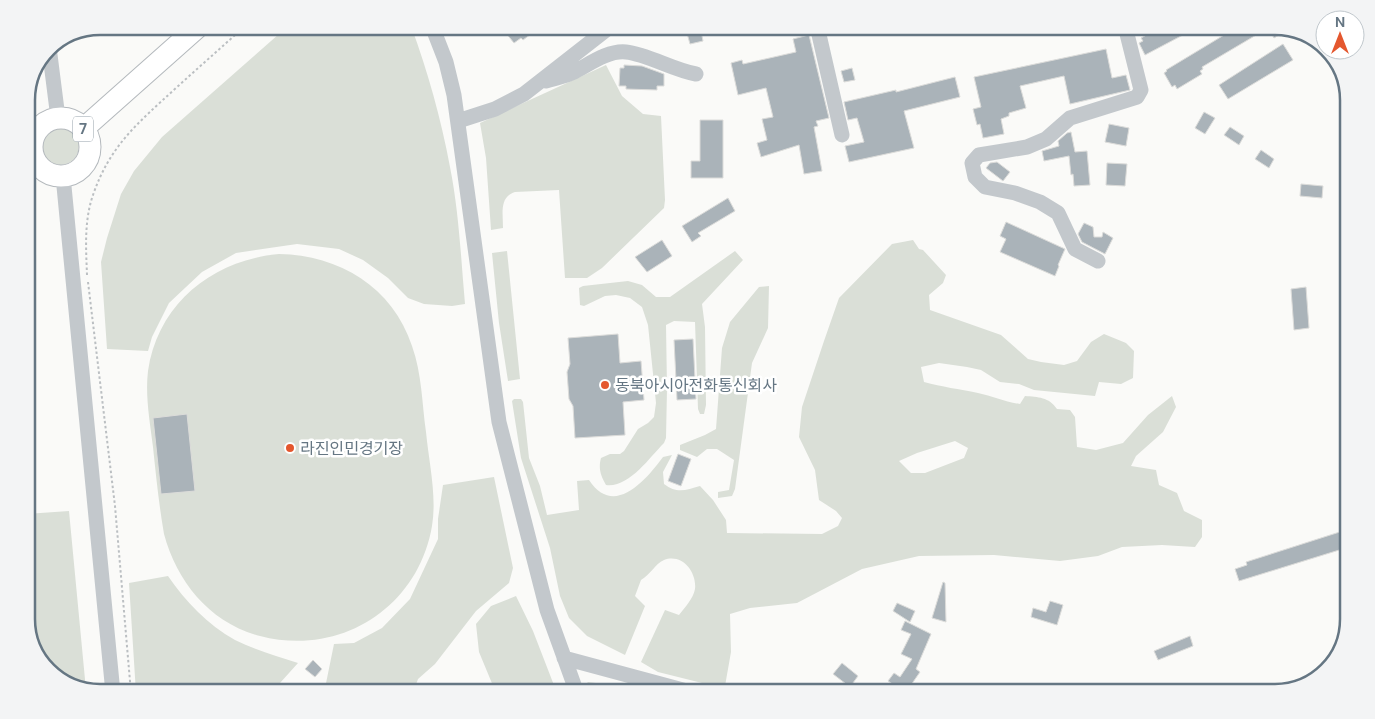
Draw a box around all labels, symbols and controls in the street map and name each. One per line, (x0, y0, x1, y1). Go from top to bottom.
north arrow (1315, 10, 1365, 60)
text: N (1335, 13, 1345, 31)
road number: 7 (73, 116, 93, 142)
place label: 동북아시아전화통신회사 (615, 375, 777, 396)
marker: 동북아시아전화통신회사 (599, 379, 611, 391)
place label: 라진인민경기장 (300, 438, 403, 459)
marker: 라진인민경기장 (284, 442, 296, 454)

